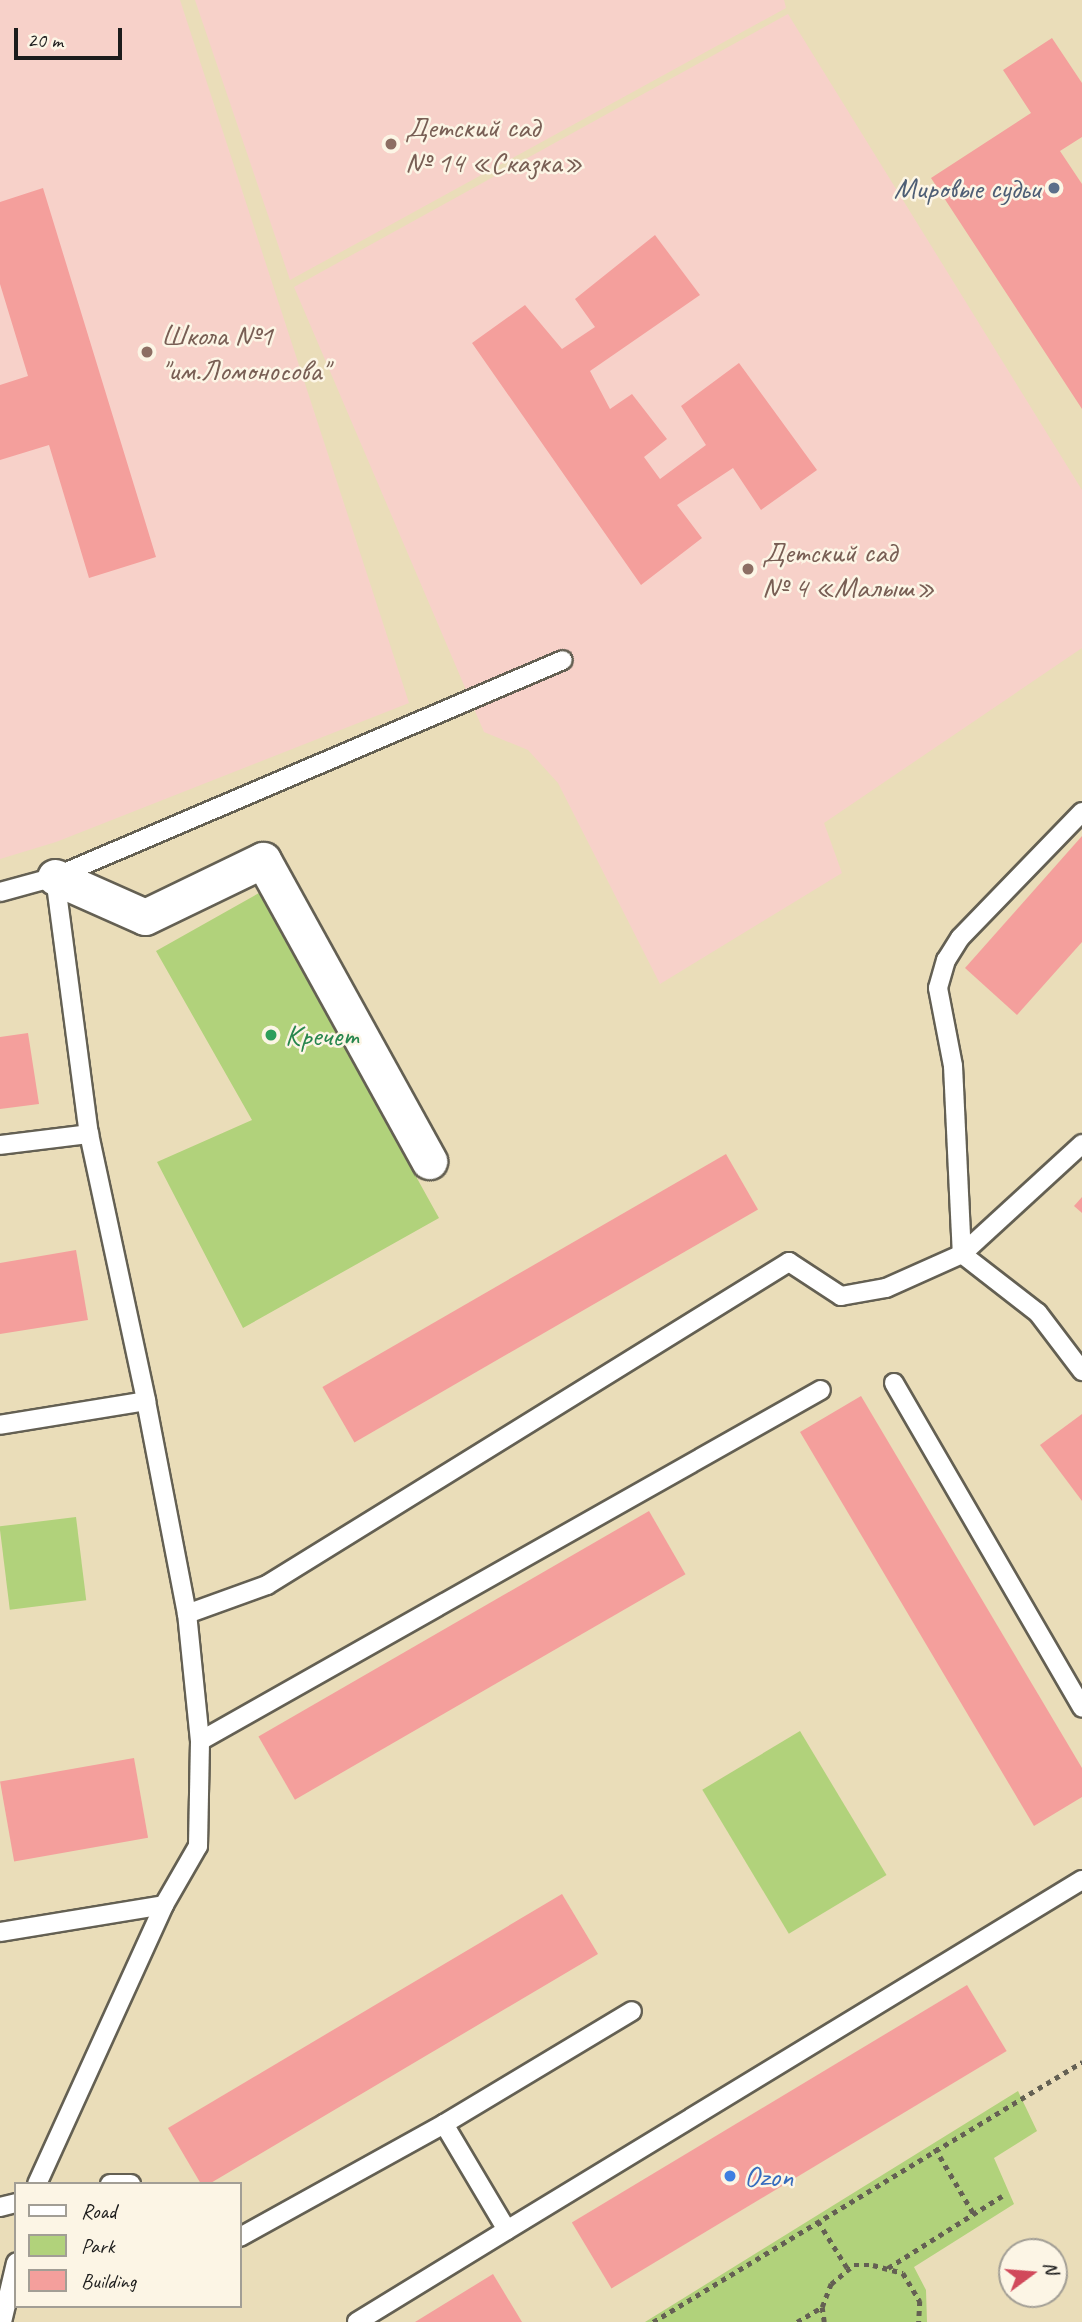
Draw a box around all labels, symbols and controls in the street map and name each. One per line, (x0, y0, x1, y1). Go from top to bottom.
scale bar (18, 14, 126, 58)
text: 20 m (27, 27, 63, 53)
place label: Детский сад № 14 «Сказка» (405, 109, 583, 180)
marker: Детский сад № 14 «Сказка» (383, 136, 399, 152)
place label: Мировые судьи (892, 170, 1040, 206)
marker: Мировые судьи (1046, 180, 1062, 196)
place label: Школа №1 "им.Ломоносова" (161, 317, 328, 388)
marker: Школа №1 "им.Ломоносова" (139, 344, 155, 360)
place label: Детский сад № 4 «Малыш» (762, 534, 935, 604)
marker: Детский сад № 4 «Малыш» (740, 561, 756, 577)
place label: Кречет (285, 1017, 359, 1053)
marker: Кречет (263, 1027, 279, 1043)
place label: Ozon (744, 2158, 793, 2194)
marker: Ozon (722, 2168, 738, 2184)
legend (14, 2182, 242, 2308)
text: Road (81, 2198, 116, 2224)
text: Park (81, 2233, 114, 2259)
north arrow (998, 2238, 1068, 2308)
text: N (1038, 2259, 1064, 2277)
text: Building (81, 2268, 136, 2294)

